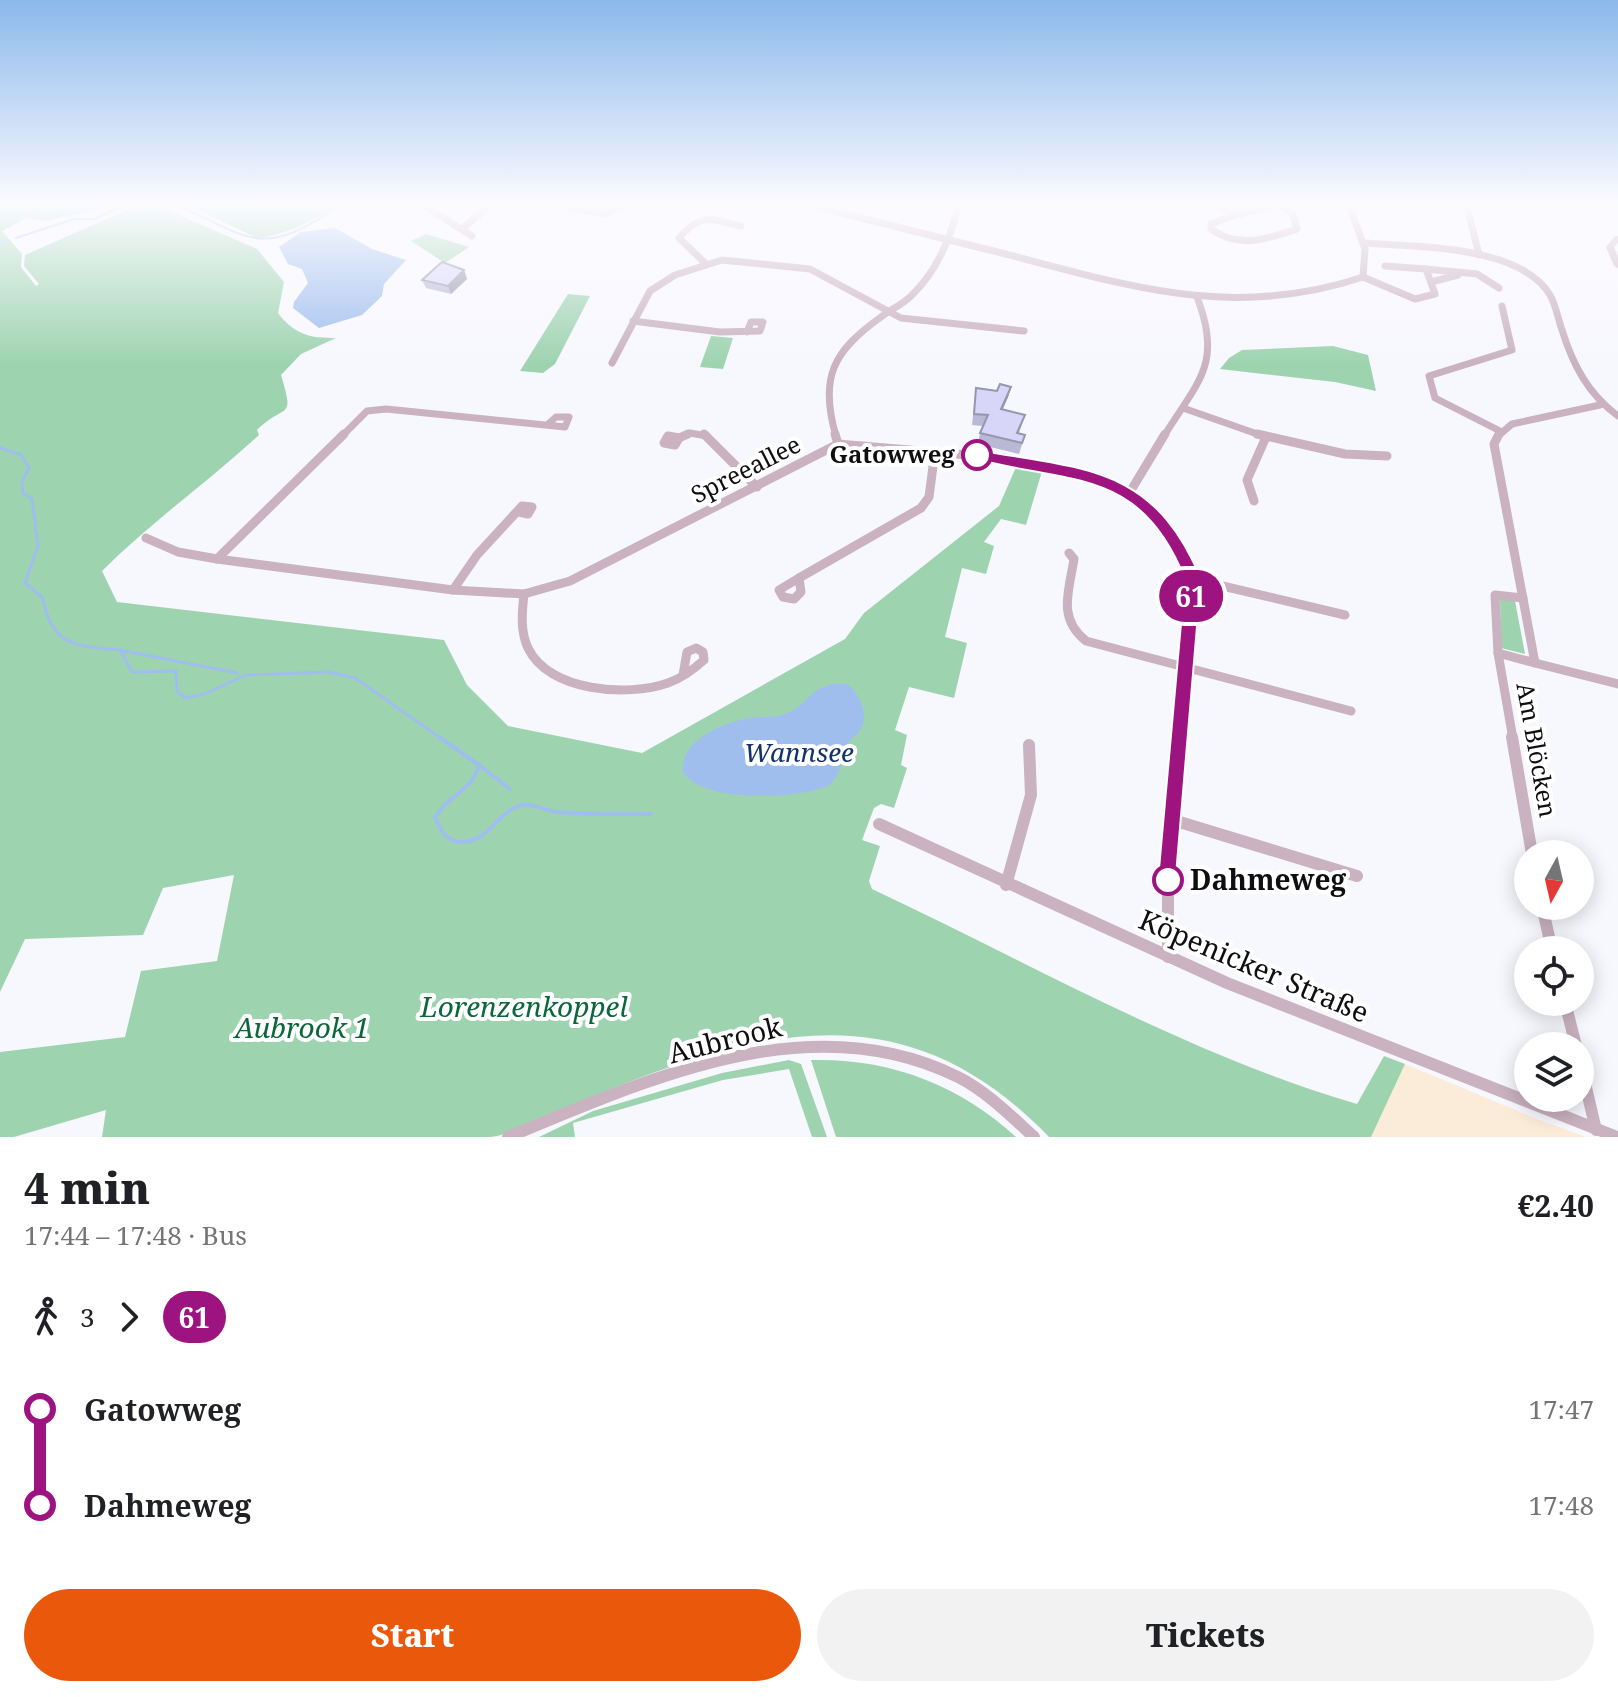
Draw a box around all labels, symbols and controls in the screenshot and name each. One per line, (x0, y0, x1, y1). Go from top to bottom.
street label: Spreeallee (685, 427, 806, 510)
place label: Gatowweg (829, 437, 956, 470)
marker: Gatowweg (962, 440, 992, 470)
line badge: 61 (1155, 570, 1227, 622)
text: 61 (1175, 577, 1207, 615)
street label: Am Blöcken (1509, 680, 1566, 820)
water label: Wannsee (744, 734, 854, 770)
north arrow (1514, 840, 1594, 920)
map controls (1514, 840, 1594, 1112)
place label: Dahmeweg (1190, 860, 1347, 898)
marker: Dahmeweg (1153, 865, 1183, 895)
street label: Köpenicker Straße (1134, 900, 1375, 1031)
button: locate (1514, 936, 1594, 1016)
park label: Lorenzenkoppel (419, 987, 628, 1025)
street label: Aubrook (664, 1006, 786, 1072)
park label: Aubrook 1 (232, 1008, 370, 1046)
button: layers (1514, 1032, 1594, 1112)
text: 4 min (24, 1157, 150, 1217)
text: €2.40 (1518, 1185, 1594, 1226)
text: 17:44 – 17:48 · Bus (24, 1217, 247, 1253)
icon: walk (24, 1295, 68, 1339)
icon: forward (107, 1295, 151, 1339)
text: 61 (179, 1298, 210, 1336)
text: 3 (80, 1299, 95, 1335)
text: Gatowweg (84, 1389, 241, 1430)
text: 17:47 (1528, 1391, 1594, 1427)
text: Dahmeweg (84, 1485, 251, 1526)
text: 17:48 (1528, 1487, 1594, 1523)
button: Start (24, 1589, 801, 1681)
button: Tickets (817, 1589, 1594, 1681)

